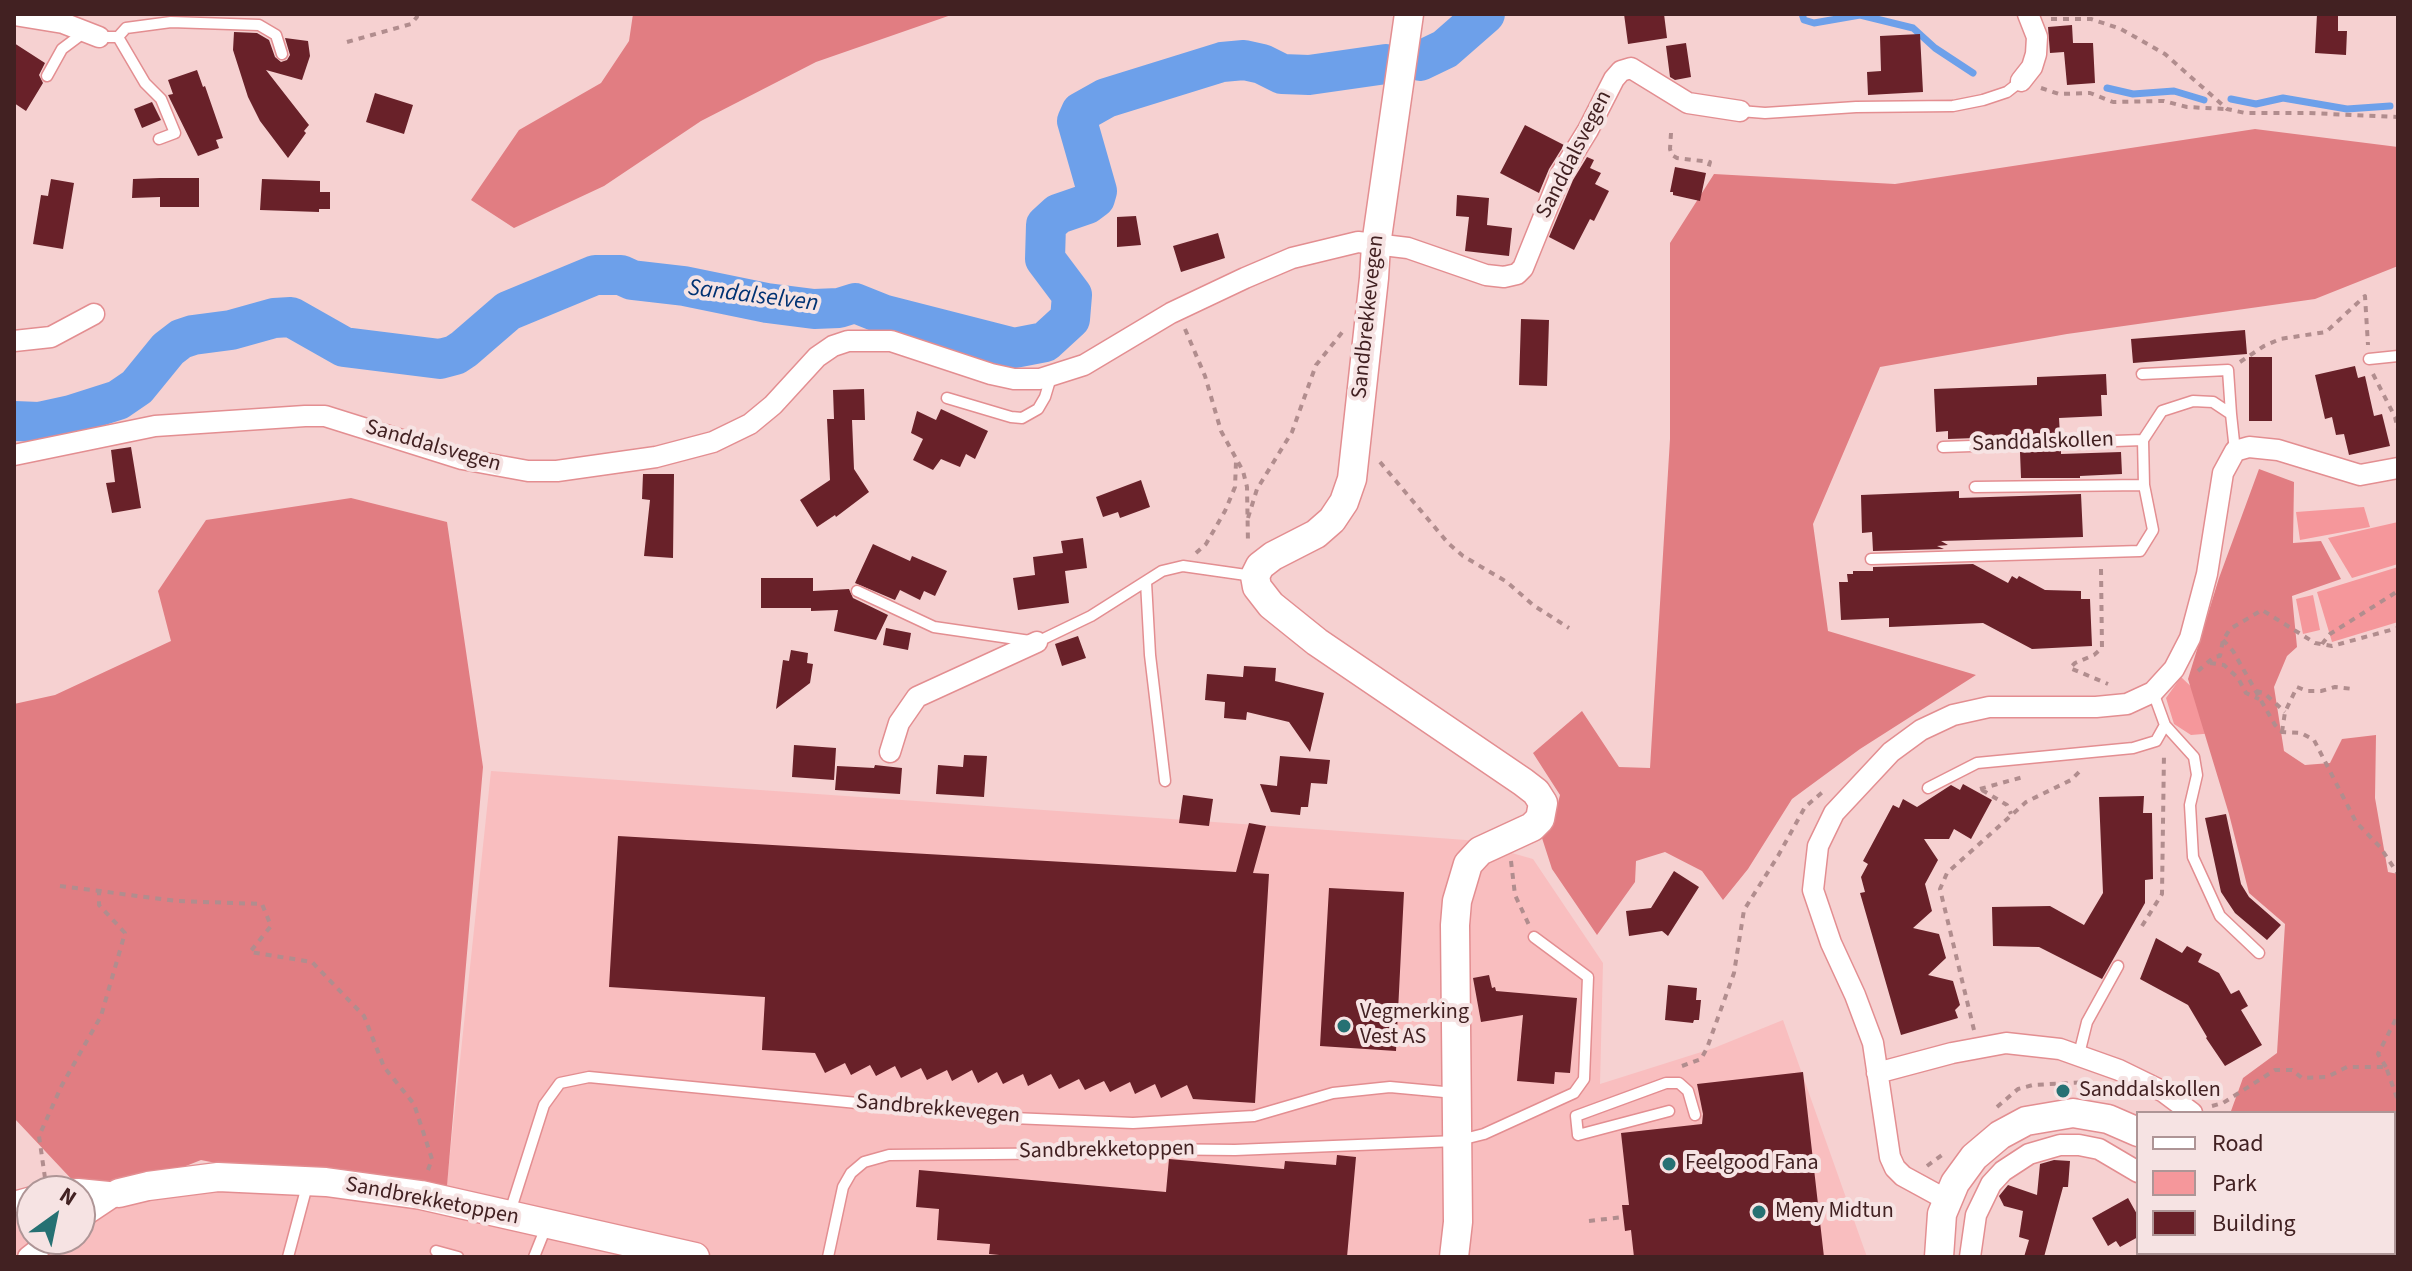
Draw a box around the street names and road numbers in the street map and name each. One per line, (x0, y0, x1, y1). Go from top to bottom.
street label: Sanddalsvegen (1531, 87, 1619, 223)
street label: Sandbrekkevegen (1347, 234, 1391, 400)
street label: Sanddalsvegen (362, 415, 504, 479)
street label: Sanddalskollen (1972, 427, 2114, 459)
street label: Sandbrekkevegen (855, 1090, 1021, 1130)
street label: Sandbrekketoppen (1019, 1136, 1195, 1166)
street label: Sandbrekketoppen (343, 1172, 521, 1232)

